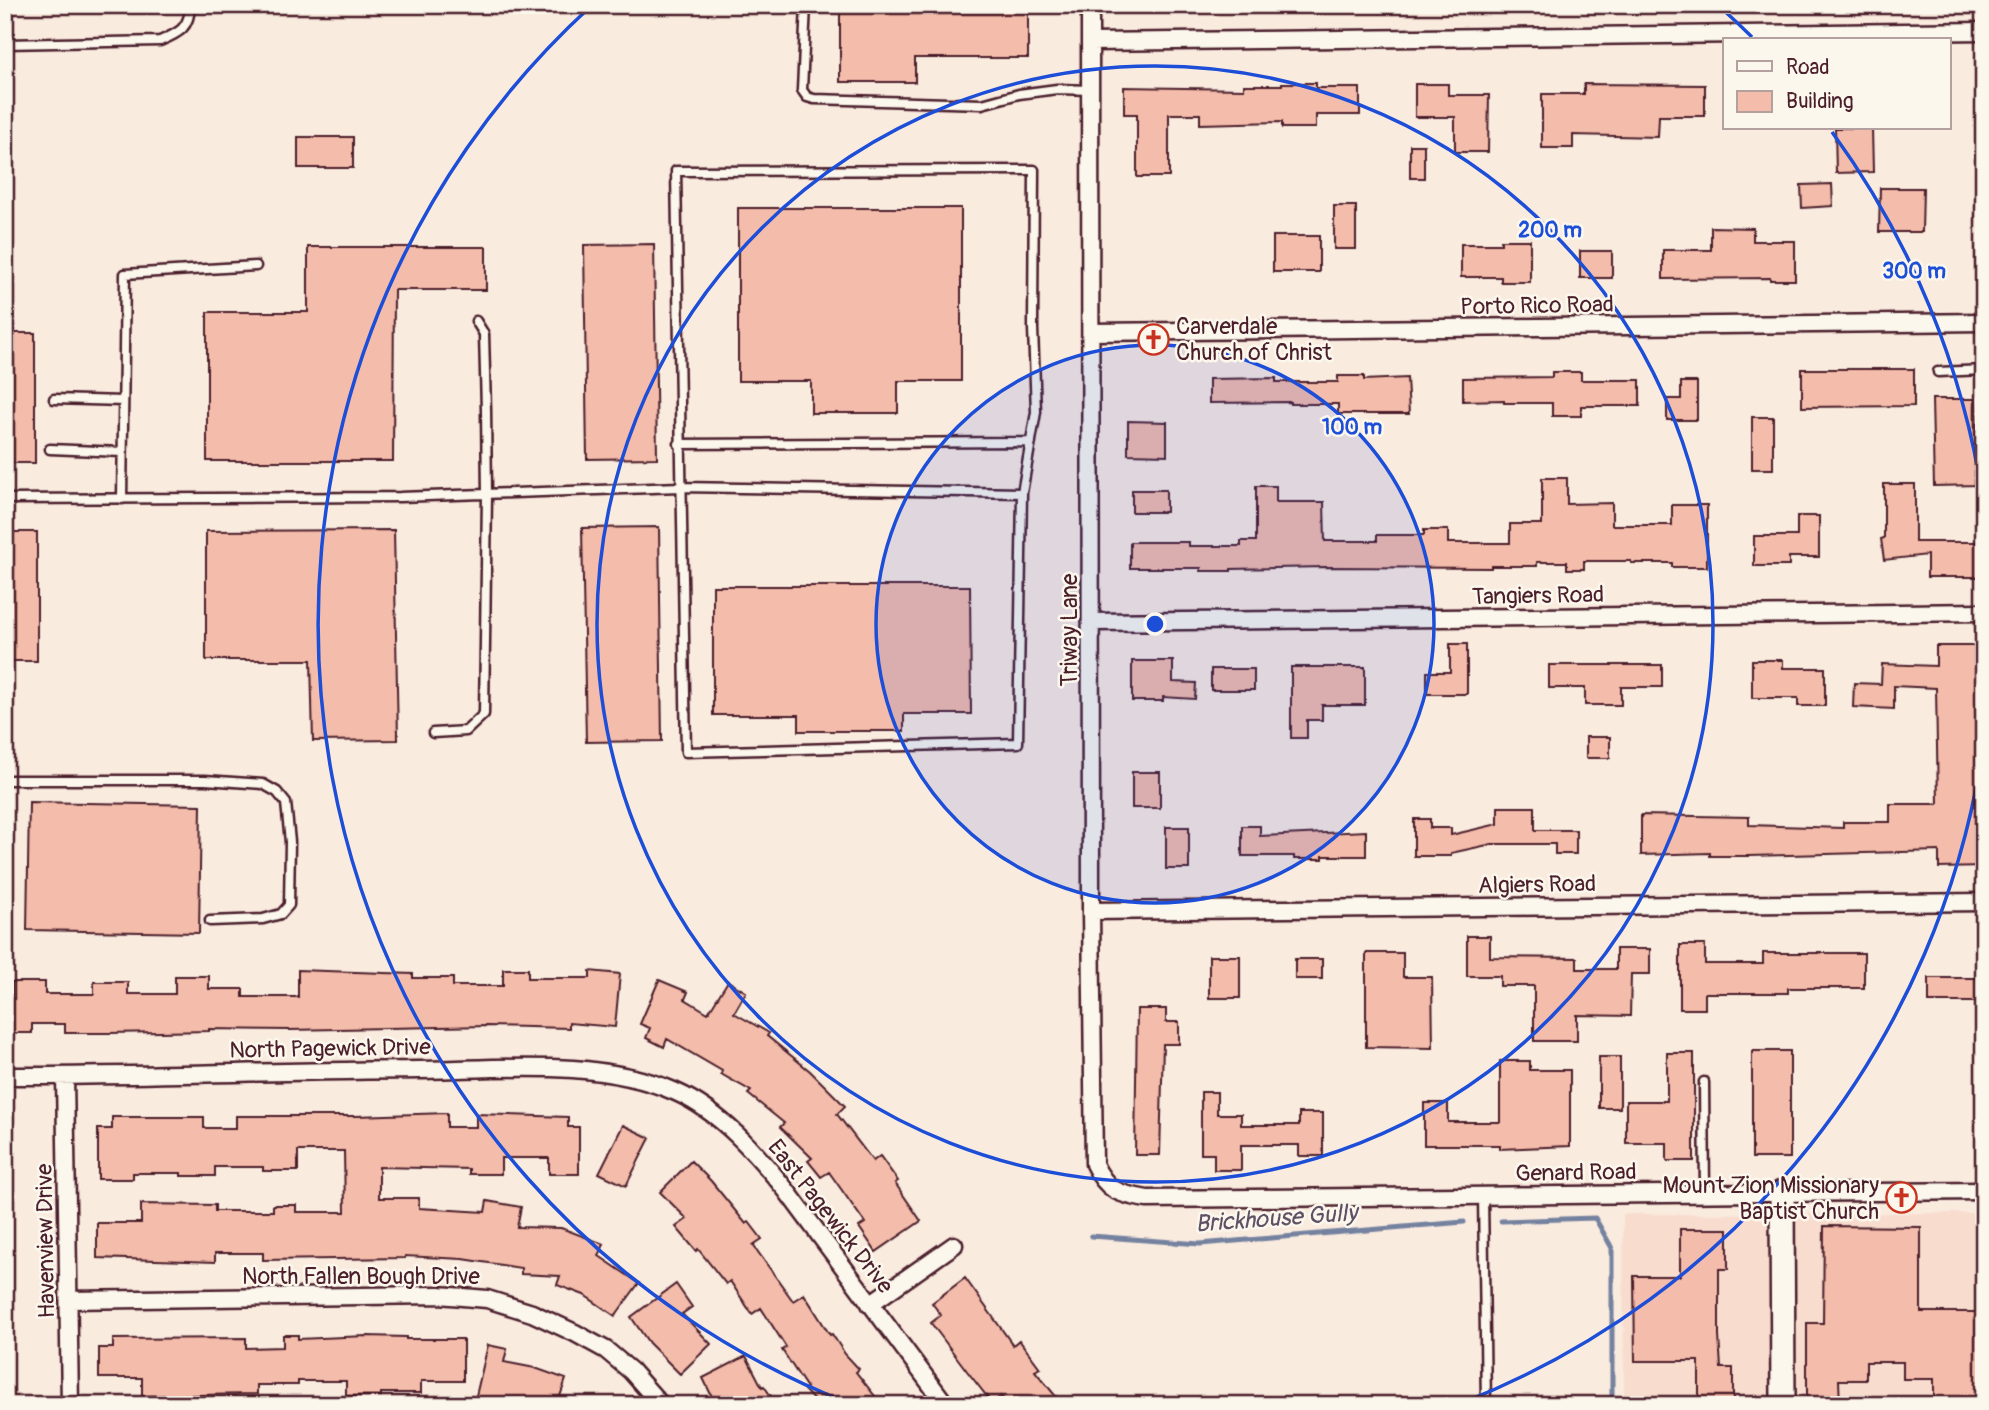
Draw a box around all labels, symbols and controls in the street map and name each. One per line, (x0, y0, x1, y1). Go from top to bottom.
legend (1723, 38, 1951, 130)
text: Road (1786, 54, 1830, 81)
text: Building (1786, 88, 1853, 115)
text: 200 m (1518, 217, 1582, 244)
text: 300 m (1882, 258, 1946, 285)
street label: Porto Rico Road (1460, 290, 1614, 321)
place label: Carverdale Church of Christ (1176, 312, 1332, 367)
church icon: Carverdale Church of Christ (1136, 322, 1170, 356)
text: 100 m (1322, 414, 1382, 441)
street label: Triway Lane (1055, 573, 1084, 686)
street label: Tangiers Road (1472, 580, 1605, 611)
centre of rings (1143, 612, 1167, 636)
street label: Algiers Road (1477, 869, 1597, 900)
street label: North Pagewick Drive (229, 1032, 432, 1065)
street label: East Pagewick Drive (761, 1133, 900, 1300)
street label: Genard Road (1515, 1157, 1637, 1188)
street label: Havenview Drive (30, 1163, 61, 1319)
place label: Mount Zion Missionary Baptist Church (1662, 1171, 1879, 1226)
church icon: Mount Zion Missionary Baptist Church (1885, 1181, 1919, 1215)
water label: Brickhouse Gully (1194, 1198, 1361, 1239)
street label: North Fallen Bough Drive (242, 1262, 481, 1291)

